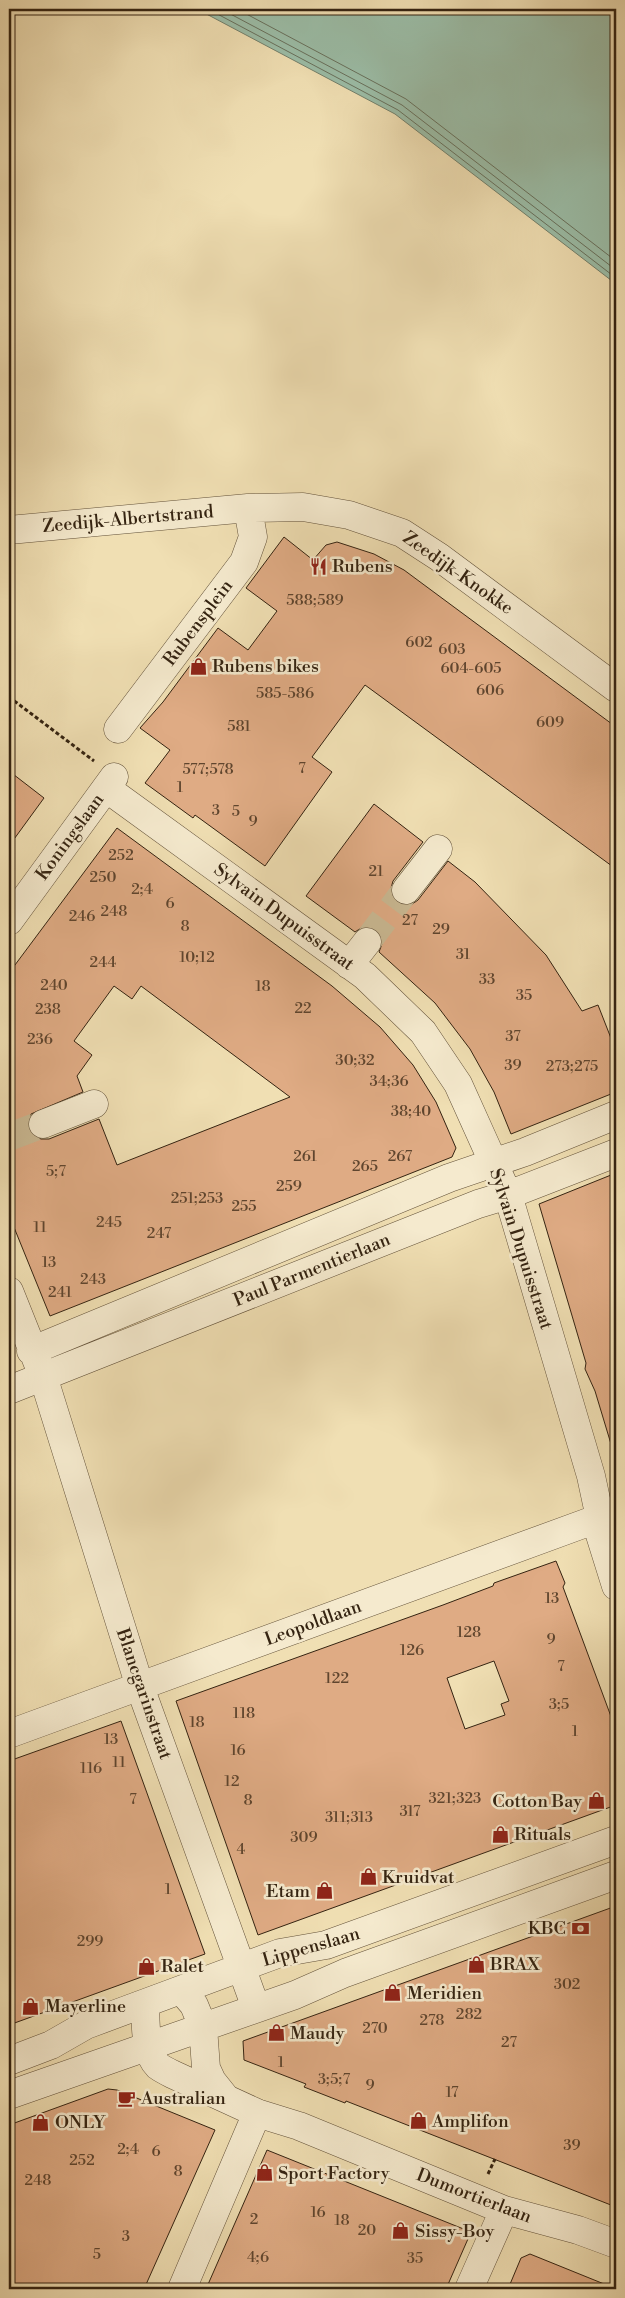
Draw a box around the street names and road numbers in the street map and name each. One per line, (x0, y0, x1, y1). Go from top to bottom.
street label: Zeedijk-Albertstrand (42, 500, 215, 538)
street label: Zeedijk-Knokke (398, 526, 518, 620)
street label: Rubensplein (158, 575, 238, 671)
street label: Koningslaan (31, 789, 109, 885)
street label: Sylvain Dupuisstraat (209, 858, 359, 976)
street label: Sylvain Dupuisstraat (484, 1166, 558, 1333)
street label: Paul Parmentierlaan (230, 1228, 394, 1312)
street label: Leopoldlaan (261, 1595, 365, 1651)
street label: Blancgarinstraat (111, 1625, 177, 1763)
street label: Lippenslaan (259, 1922, 363, 1972)
street label: Dumortierlaan (413, 2163, 535, 2229)

